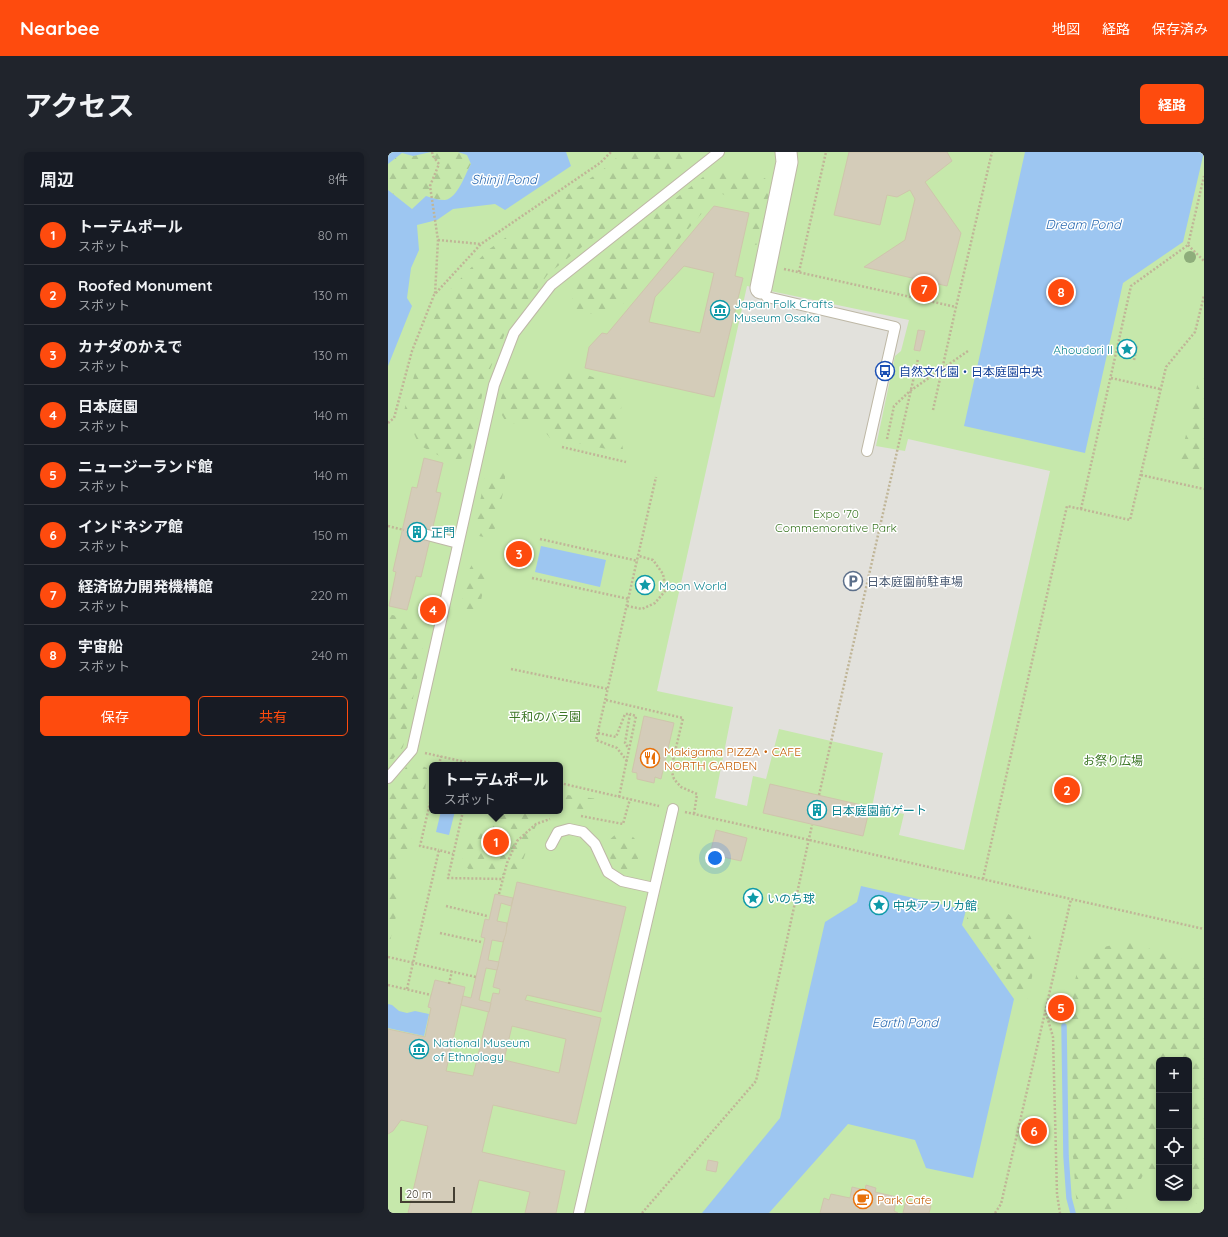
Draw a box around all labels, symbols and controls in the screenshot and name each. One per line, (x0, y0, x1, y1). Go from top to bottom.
text: Nearbee (20, 16, 100, 40)
text: 地図 (1052, 20, 1080, 38)
text: 経路 (1102, 20, 1130, 38)
text: 保存済み (1152, 20, 1208, 38)
button: 経路 (1140, 84, 1204, 124)
text: アクセス (24, 88, 135, 123)
text: 周辺 (40, 169, 74, 190)
text: 8件 (328, 171, 348, 187)
water label: Shinji Pond (471, 171, 539, 187)
water label: Dream Pond (1045, 216, 1123, 232)
text: トーテムポール (78, 217, 183, 236)
text: 1 (50, 227, 56, 243)
text: 80 m (318, 227, 348, 243)
text: スポット (78, 238, 130, 254)
pin: 7 (911, 274, 937, 304)
text: Roofed Monument (78, 276, 213, 295)
pin: 8 (1048, 277, 1074, 307)
text: 2 (49, 287, 57, 303)
text: 130 m (313, 287, 348, 303)
place label: Japan Folk Crafts Museum Osaka (734, 296, 833, 325)
text: スポット (78, 297, 130, 313)
museum icon: Japan Folk Crafts Museum Osaka (709, 299, 731, 321)
text: カナダのかえで (78, 337, 183, 356)
place icon: Ahoudori II (1116, 338, 1138, 360)
place label: Ahoudori II (1053, 342, 1113, 357)
text: 3 (50, 347, 56, 363)
text: 130 m (313, 347, 348, 363)
text: スポット (78, 358, 130, 374)
bus stop icon: 自然文化園・日本庭園中央 (874, 360, 896, 382)
place label: 自然文化園・日本庭園中央 (899, 364, 1043, 379)
text: 日本庭園 (78, 397, 138, 416)
text: 4 (49, 407, 57, 423)
text: 140 m (313, 407, 348, 423)
text: スポット (78, 418, 130, 434)
text: ニュージーランド館 (78, 457, 213, 476)
text: 5 (49, 467, 57, 483)
text: 140 m (313, 467, 348, 483)
text: スポット (78, 478, 130, 494)
park label: Expo '70 Commemorative Park (775, 506, 897, 535)
text: インドネシア館 (78, 517, 183, 536)
building icon: 正門 (406, 521, 428, 543)
place label: 正門 (431, 525, 455, 540)
text: 6 (49, 527, 57, 543)
text: 150 m (313, 527, 348, 543)
text: スポット (78, 538, 130, 554)
pin: 3 (506, 539, 532, 569)
parking icon: 日本庭園前駐車場 (842, 570, 864, 592)
place icon: Moon World (634, 574, 656, 596)
place label: 日本庭園前駐車場 (867, 574, 963, 589)
text: 経済協力開発機構館 (78, 577, 213, 596)
place label: Moon World (659, 578, 727, 593)
text: 7 (49, 587, 57, 603)
text: 220 m (310, 587, 348, 603)
pin: 4 (420, 595, 446, 625)
text: スポット (78, 598, 130, 614)
text: 宇宙船 (78, 637, 123, 656)
text: 8 (49, 647, 57, 663)
text: 240 m (311, 647, 348, 663)
text: スポット (78, 658, 130, 674)
button: 保存 (40, 696, 190, 736)
button: 共有 (198, 696, 348, 736)
park label: 平和のバラ園 (509, 709, 581, 724)
place label: Makigama PIZZA・CAFE NORTH GARDEN (664, 744, 801, 773)
restaurant icon: Makigama PIZZA・CAFE NORTH GARDEN (639, 747, 661, 769)
park label: お祭り広場 (1083, 753, 1143, 768)
popup (429, 762, 563, 814)
text: トーテムポール (444, 770, 548, 789)
pin: 2 (1054, 775, 1080, 805)
text: スポット (444, 791, 496, 807)
building icon: 日本庭園前ゲート (806, 799, 828, 821)
place label: 日本庭園前ゲート (831, 803, 927, 818)
pin: 1 (483, 827, 509, 857)
your location (705, 848, 725, 868)
place icon: いのち球 (742, 887, 764, 909)
place label: いのち球 (767, 891, 815, 906)
place icon: 中央アフリカ館 (868, 894, 890, 916)
place label: 中央アフリカ館 (893, 898, 977, 913)
pin: 5 (1048, 993, 1074, 1023)
water label: Earth Pond (872, 1014, 940, 1030)
place label: National Museum of Ethnology (433, 1035, 530, 1064)
museum icon: National Museum of Ethnology (408, 1038, 430, 1060)
map controls (1156, 1057, 1192, 1201)
button: + (1156, 1057, 1192, 1093)
button: − (1156, 1093, 1192, 1129)
pin: 6 (1021, 1116, 1047, 1146)
button: locate (1156, 1129, 1192, 1165)
button: layers (1156, 1165, 1192, 1201)
scale bar (400, 1185, 455, 1204)
text: 20 m (406, 1187, 432, 1201)
cafe icon: Park Cafe (852, 1188, 874, 1210)
place label: Park Cafe (877, 1192, 932, 1207)

